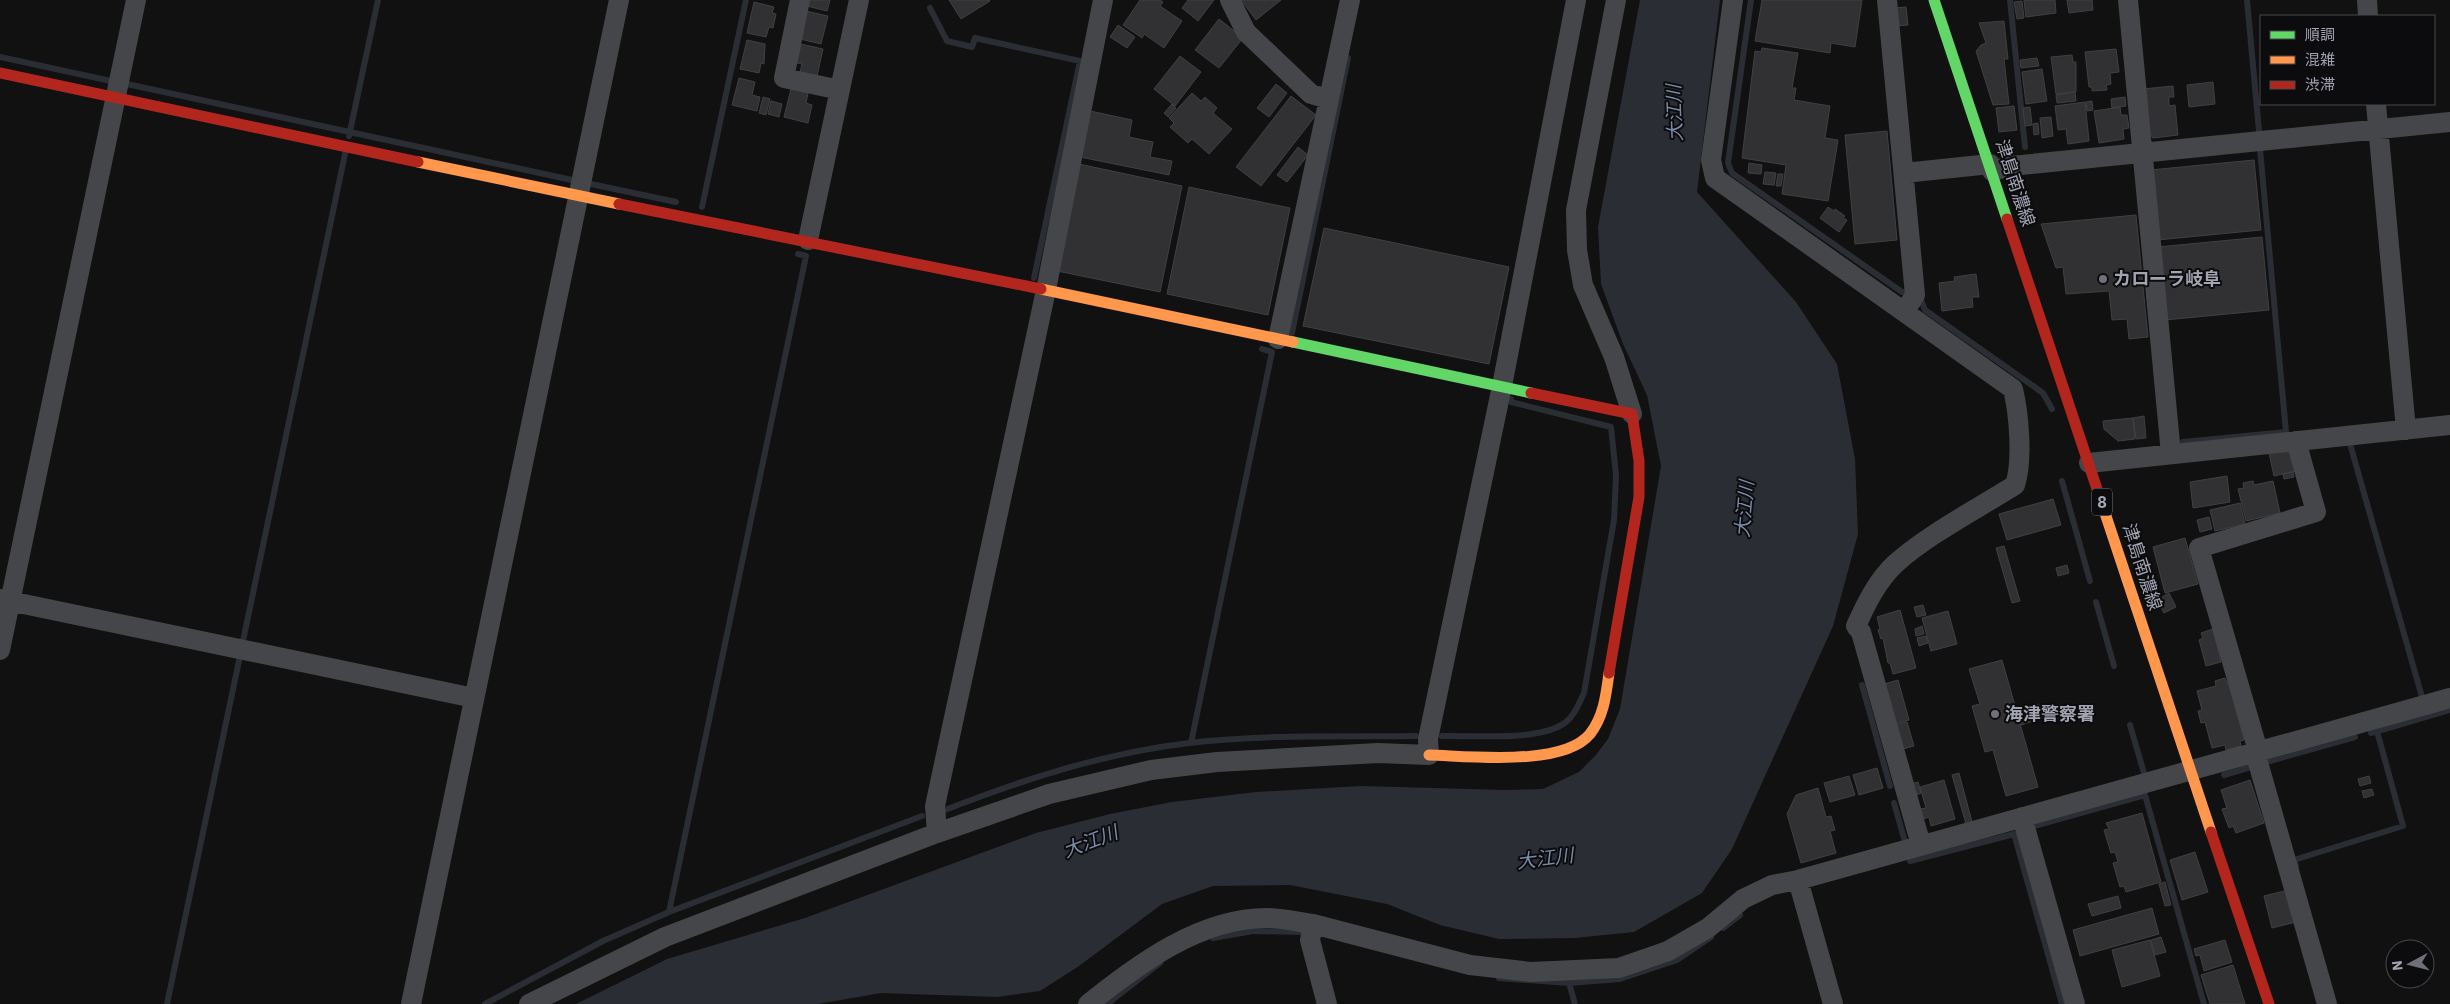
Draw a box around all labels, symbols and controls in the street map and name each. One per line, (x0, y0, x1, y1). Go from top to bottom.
legend (2260, 15, 2435, 105)
text: 順調 (2305, 25, 2335, 44)
text: 混雑 (2305, 50, 2335, 69)
text: 渋滞 (2305, 75, 2335, 94)
water label: 大江川 (1661, 82, 1687, 142)
street label: 津島南濃線 (1991, 136, 2040, 229)
place label: カローラ岐阜 (2113, 267, 2221, 290)
marker: カローラ岐阜 (2097, 273, 2109, 285)
water label: 大江川 (1730, 478, 1759, 538)
road number: 8 (2092, 488, 2112, 516)
street label: 津島南濃線 (2118, 520, 2167, 613)
place label: 海津警察署 (2005, 702, 2095, 725)
marker: 海津警察署 (1989, 708, 2001, 720)
water label: 大江川 (1059, 819, 1123, 862)
water label: 大江川 (1515, 842, 1577, 873)
north arrow (2385, 939, 2435, 989)
text: N (2388, 959, 2407, 972)

